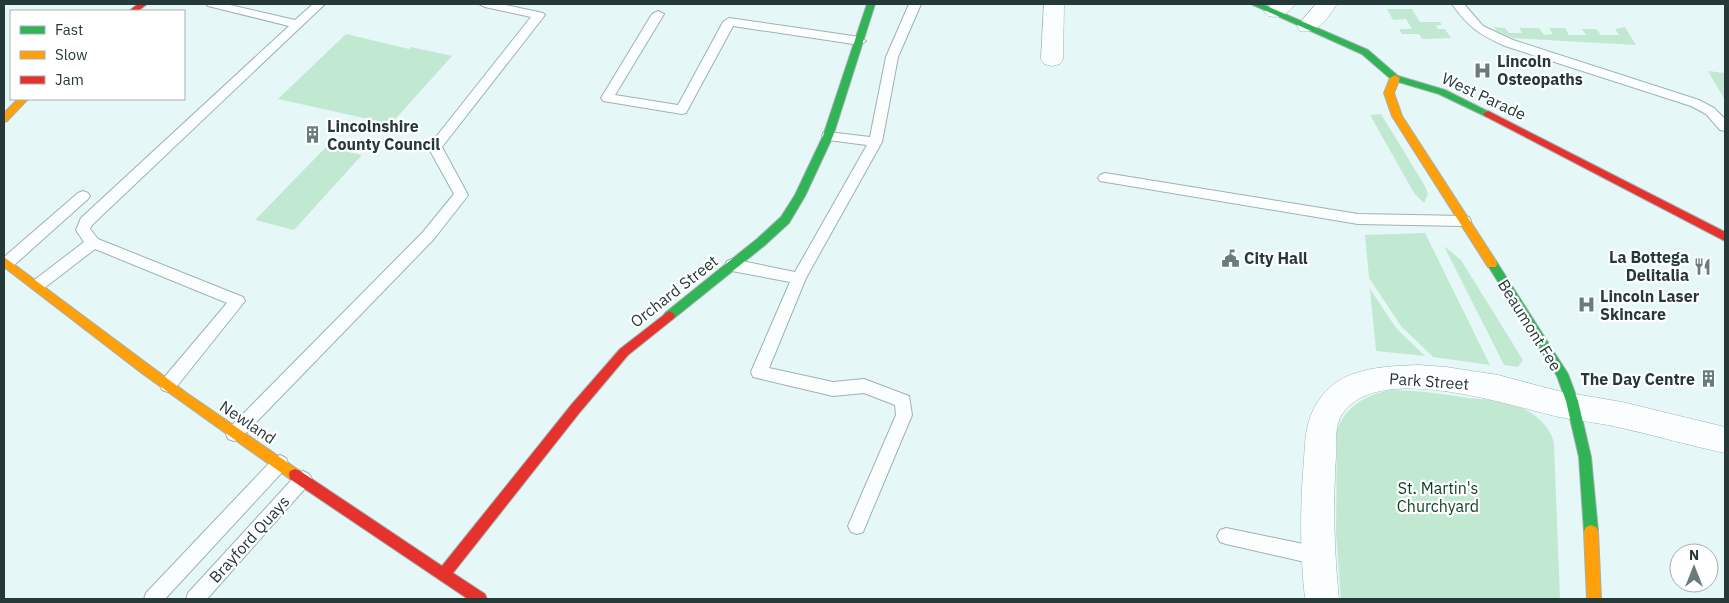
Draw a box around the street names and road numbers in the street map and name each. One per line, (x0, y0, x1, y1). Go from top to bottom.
street label: West Parade (1439, 68, 1529, 124)
street label: Orchard Street (626, 251, 722, 331)
street label: Beaumont Fee (1494, 275, 1566, 375)
street label: Park Street (1388, 368, 1470, 394)
street label: Newland (216, 396, 280, 448)
street label: Brayford Quays (205, 491, 293, 587)

